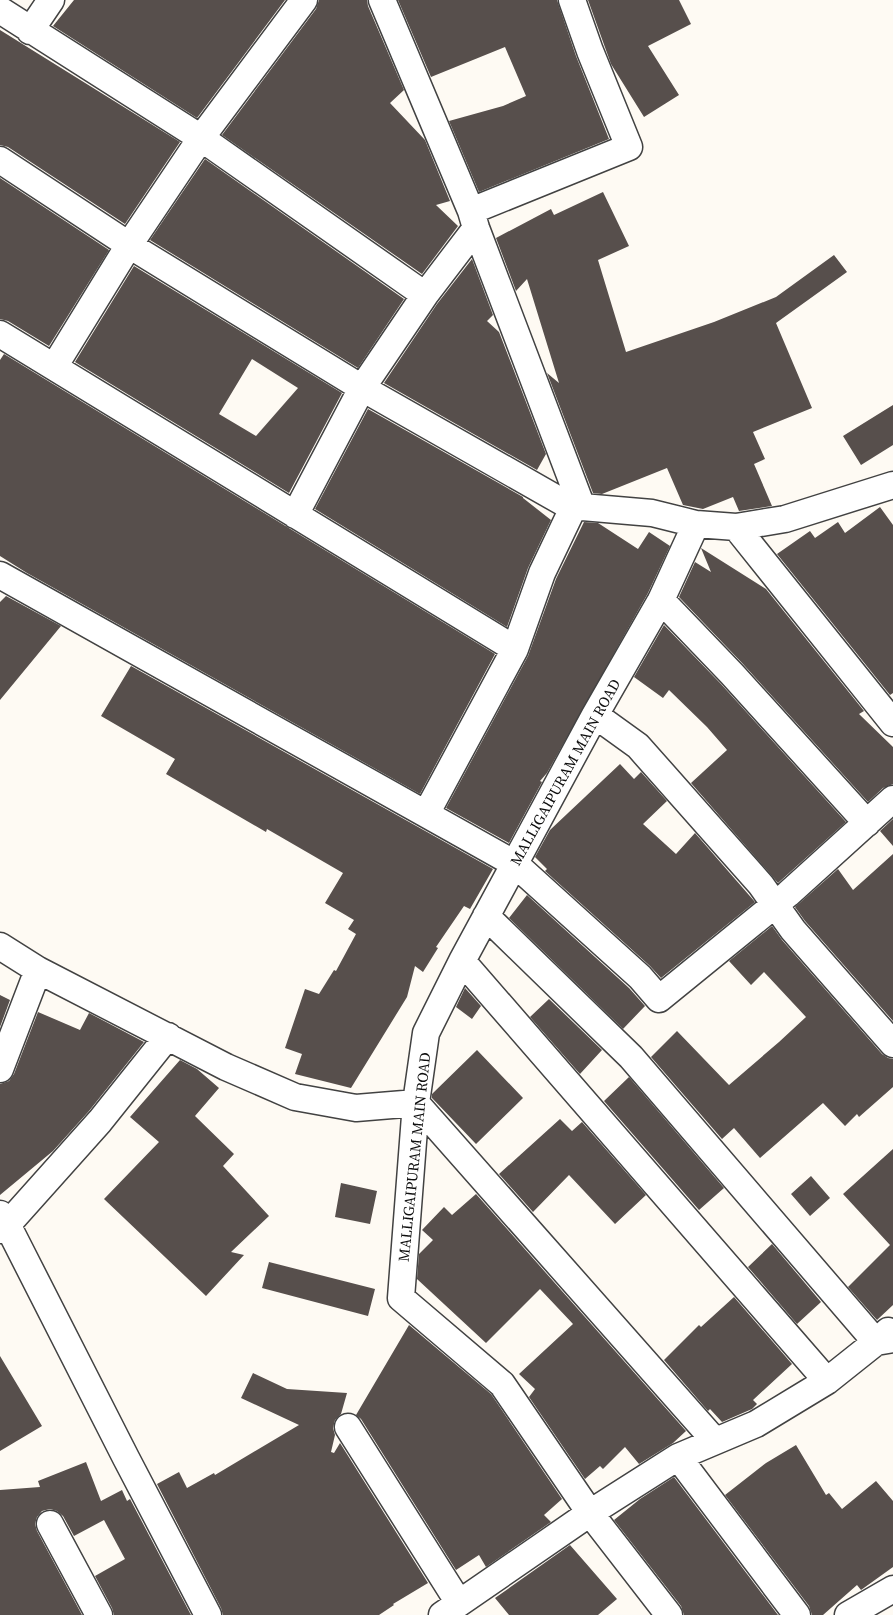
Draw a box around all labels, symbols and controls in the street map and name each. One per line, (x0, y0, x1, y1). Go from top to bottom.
street label: MALLIGAIPURAM MAIN ROAD (505, 675, 625, 869)
street label: MALLIGAIPURAM MAIN ROAD (393, 1051, 435, 1263)

